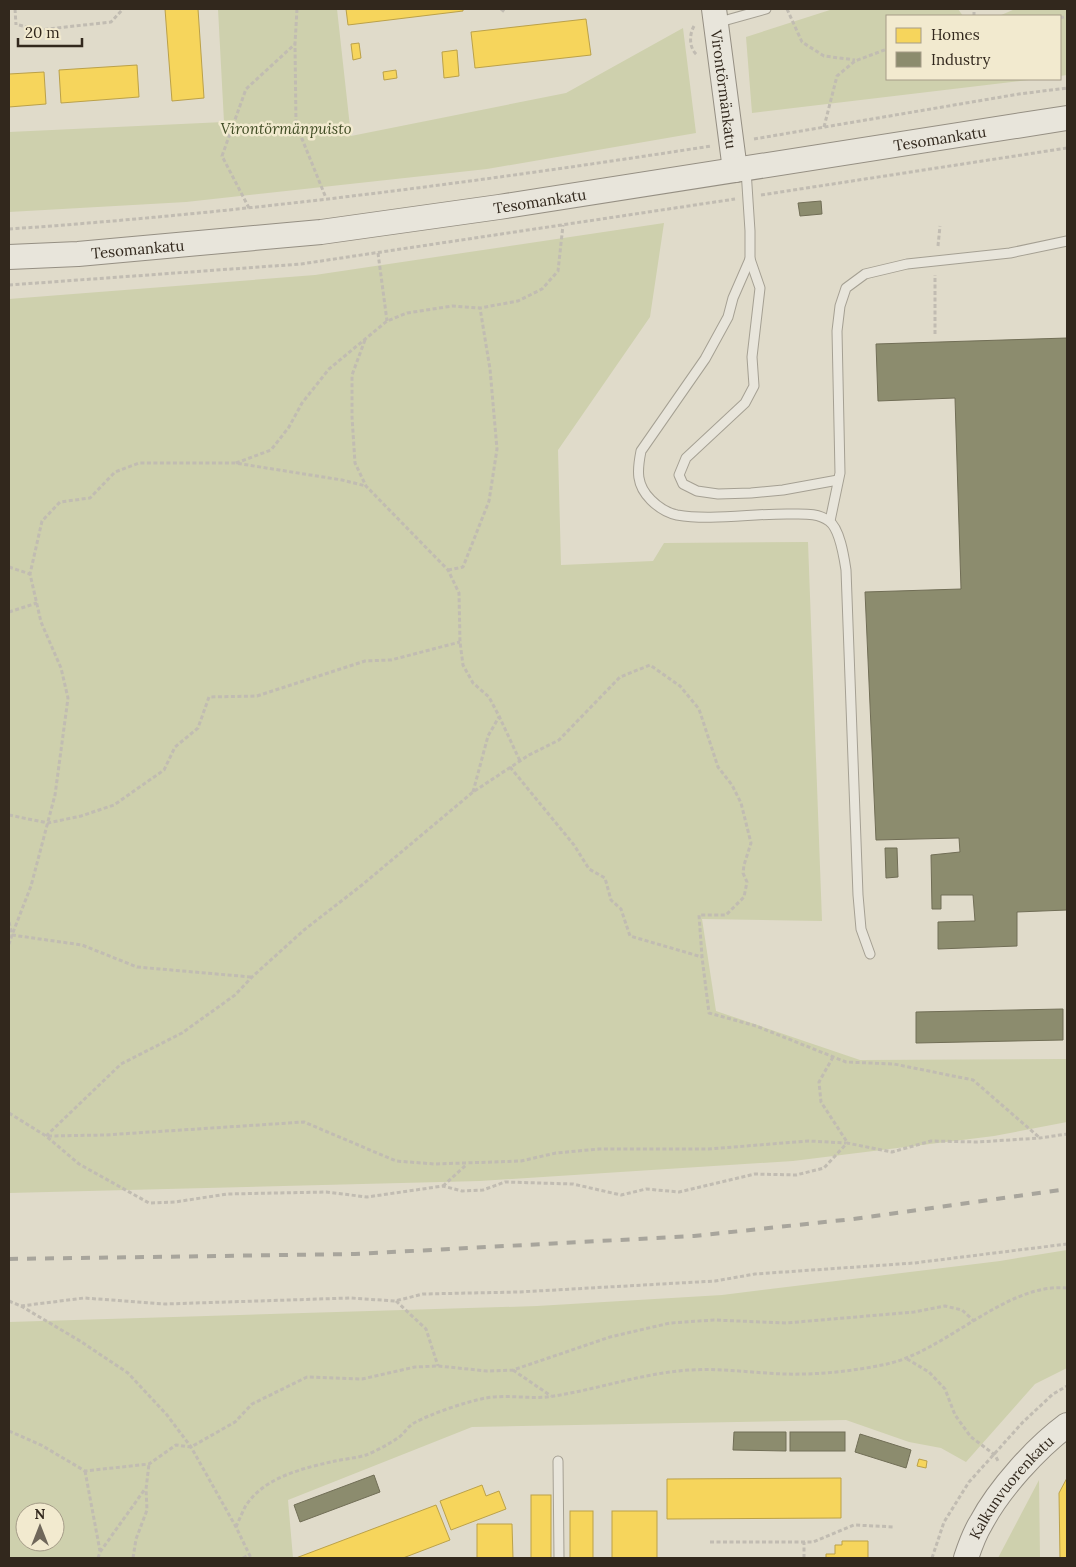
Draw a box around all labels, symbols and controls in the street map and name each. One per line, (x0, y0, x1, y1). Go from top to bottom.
scale bar (18, 15, 81, 47)
legend (886, 15, 1061, 80)
text: 20 m (25, 23, 60, 42)
text: Homes (931, 25, 980, 44)
street label: Virontörmänkatu (707, 28, 742, 150)
text: Industry (931, 50, 990, 69)
park label: Virontörmänpuisto (220, 119, 352, 138)
street label: Tesomankatu (892, 121, 988, 155)
street label: Tesomankatu (492, 184, 587, 217)
street label: Tesomankatu (90, 235, 185, 262)
street label: Kalkunvuorenkatu (965, 1431, 1057, 1542)
north arrow (15, 1502, 65, 1552)
text: N (35, 1505, 46, 1523)

